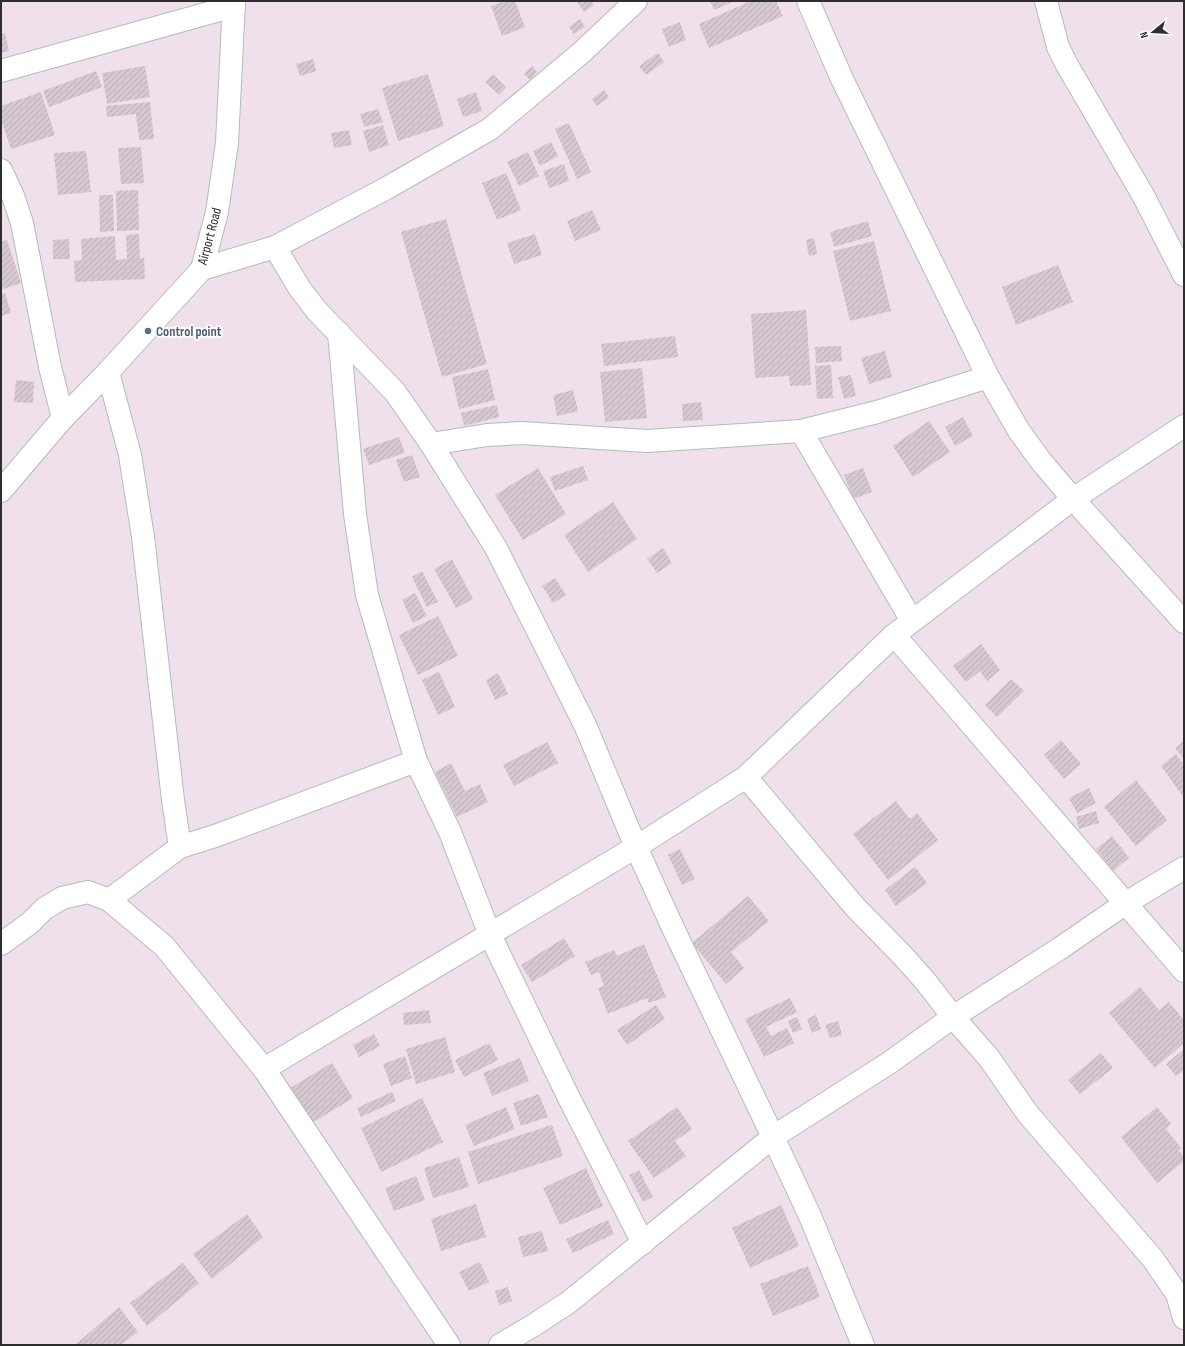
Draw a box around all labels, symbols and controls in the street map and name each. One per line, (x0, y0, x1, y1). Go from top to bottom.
north arrow (1133, 12, 1173, 52)
text: N (1137, 30, 1151, 40)
street label: Airport Road (193, 206, 225, 267)
place label: Control point (156, 323, 222, 340)
marker: Control point (143, 326, 153, 336)

